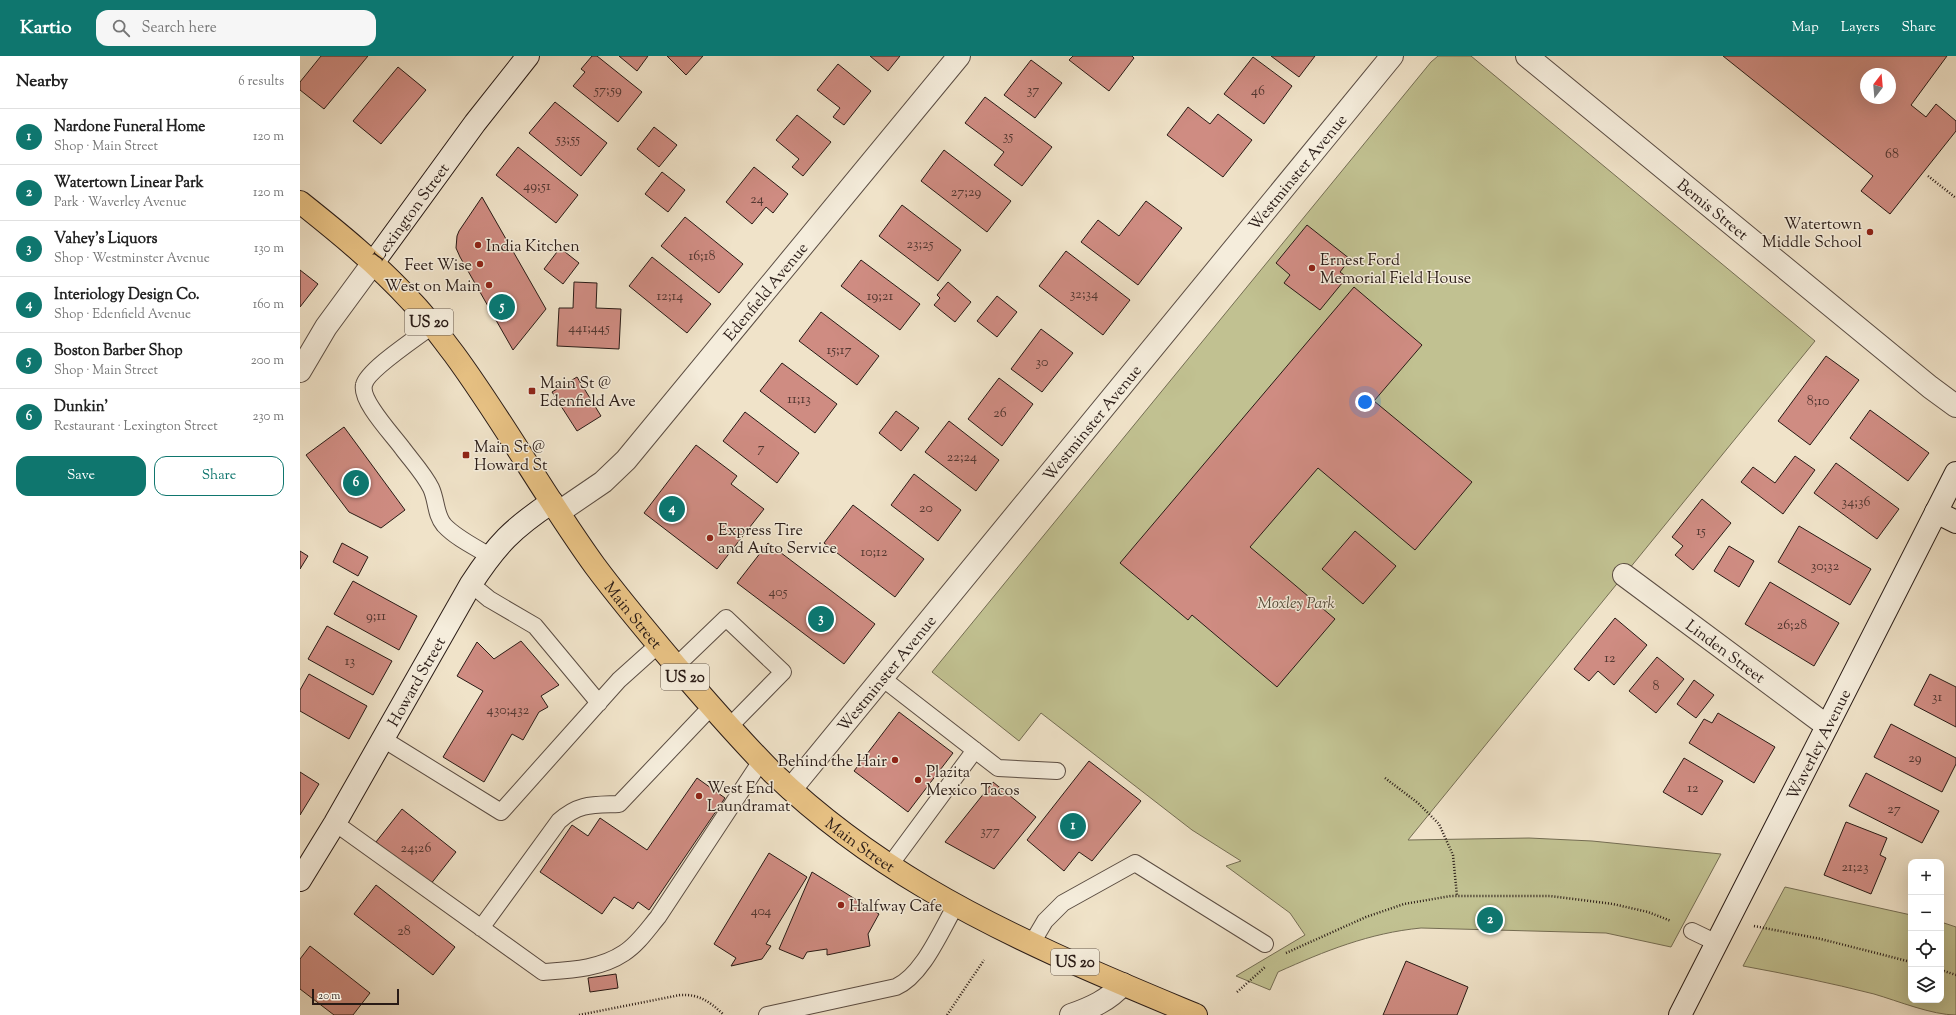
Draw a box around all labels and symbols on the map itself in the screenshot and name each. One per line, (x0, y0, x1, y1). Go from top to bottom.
north arrow (1860, 68, 1896, 104)
house number: 57;59 (593, 81, 622, 101)
house number: 37 (1027, 81, 1039, 101)
house number: 46 (1251, 82, 1265, 102)
street label: Westminster Avenue (1244, 110, 1354, 237)
house number: 35 (1003, 127, 1013, 147)
house number: 53;55 (555, 130, 580, 150)
house number: 68 (1885, 145, 1899, 165)
street label: Lexington Street (369, 159, 456, 266)
street label: Bemis Street (1671, 175, 1753, 248)
house number: 49;51 (523, 177, 551, 197)
house number: 27;29 (951, 183, 981, 203)
house number: 24 (750, 190, 764, 210)
place label: Watertown Middle School (1762, 214, 1863, 255)
marker: Watertown Middle School (1865, 227, 1875, 237)
house number: 23;25 (906, 235, 934, 255)
place label: India Kitchen (486, 236, 580, 259)
street label: Edenfield Avenue (720, 238, 815, 347)
marker: India Kitchen (473, 240, 483, 250)
house number: 16;18 (688, 247, 716, 267)
place label: Ernest Ford Memorial Field House (1320, 250, 1471, 291)
place label: Feet Wise (405, 255, 472, 278)
marker: Feet Wise (475, 259, 485, 269)
marker: Ernest Ford Memorial Field House (1307, 263, 1317, 273)
place label: West on Main (384, 276, 482, 299)
marker: West on Main (484, 280, 494, 290)
house number: 32;34 (1070, 285, 1098, 305)
house number: 12;14 (657, 287, 683, 307)
house number: 19;21 (867, 287, 893, 307)
pin: 5 (489, 292, 515, 322)
road number: US 20 (405, 309, 453, 335)
house number: 441;445 (568, 319, 610, 339)
house number: 15;17 (827, 341, 852, 361)
house number: 30 (1036, 353, 1048, 373)
street label: Westminster Avenue (1039, 361, 1148, 487)
place label: Main St @ Edenfield Ave (540, 373, 636, 414)
marker: Main St @ Edenfield Ave (527, 386, 537, 396)
house number: 11;13 (787, 390, 811, 410)
your location (1355, 392, 1375, 412)
house number: 8;10 (1807, 392, 1829, 412)
house number: 26 (993, 404, 1007, 424)
place label: Main St @ Howard St (474, 437, 548, 478)
house number: 7 (757, 439, 765, 459)
house number: 22;24 (947, 448, 977, 468)
marker: Main St @ Howard St (461, 450, 471, 460)
pin: 6 (343, 468, 369, 498)
house number: 34;36 (1842, 493, 1870, 513)
pin: 4 (659, 494, 685, 524)
house number: 20 (919, 499, 933, 519)
place label: Express Tire and Auto Service (718, 520, 837, 561)
house number: 15 (1696, 522, 1706, 542)
marker: Express Tire and Auto Service (705, 533, 715, 543)
house number: 10;12 (861, 543, 888, 563)
house number: 30;32 (1811, 557, 1840, 577)
street label: Main Street (597, 578, 666, 655)
house number: 405 (768, 583, 788, 603)
park label: Moxley Park (1257, 593, 1335, 616)
pin: 3 (808, 604, 834, 634)
house number: 9;11 (366, 607, 386, 627)
street label: Westminster Avenue (833, 611, 943, 738)
street label: Linden Street (1680, 615, 1769, 690)
house number: 26;28 (1777, 616, 1807, 636)
street label: Howard Street (383, 633, 453, 732)
house number: 12 (1604, 649, 1616, 669)
house number: 13 (345, 652, 356, 672)
road number: US 20 (661, 664, 709, 690)
house number: 8 (1653, 677, 1660, 697)
street label: Waverley Avenue (1782, 686, 1858, 805)
house number: 31 (1932, 688, 1942, 708)
house number: 430;432 (487, 701, 530, 721)
house number: 29 (1908, 749, 1922, 769)
place label: Behind the Hair (778, 751, 887, 774)
marker: Behind the Hair (890, 755, 900, 765)
place label: Plazita Mexico Tacos (926, 762, 1020, 803)
marker: Plazita Mexico Tacos (913, 775, 923, 785)
place label: West End Laundramat (707, 778, 791, 819)
house number: 12 (1687, 779, 1699, 799)
marker: West End Laundramat (694, 791, 704, 801)
house number: 27 (1887, 800, 1901, 820)
pin: 1 (1060, 811, 1086, 841)
street label: Main Street (819, 813, 899, 880)
house number: 377 (980, 822, 1000, 842)
house number: 24;26 (401, 839, 431, 859)
house number: 21;23 (1841, 858, 1869, 878)
place label: Halfway Cafe (849, 896, 942, 919)
marker: Halfway Cafe (836, 900, 846, 910)
house number: 404 (751, 902, 771, 922)
pin: 2 (1477, 905, 1503, 935)
house number: 28 (397, 922, 411, 942)
road number: US 20 (1051, 949, 1099, 975)
scale bar (312, 987, 399, 1006)

